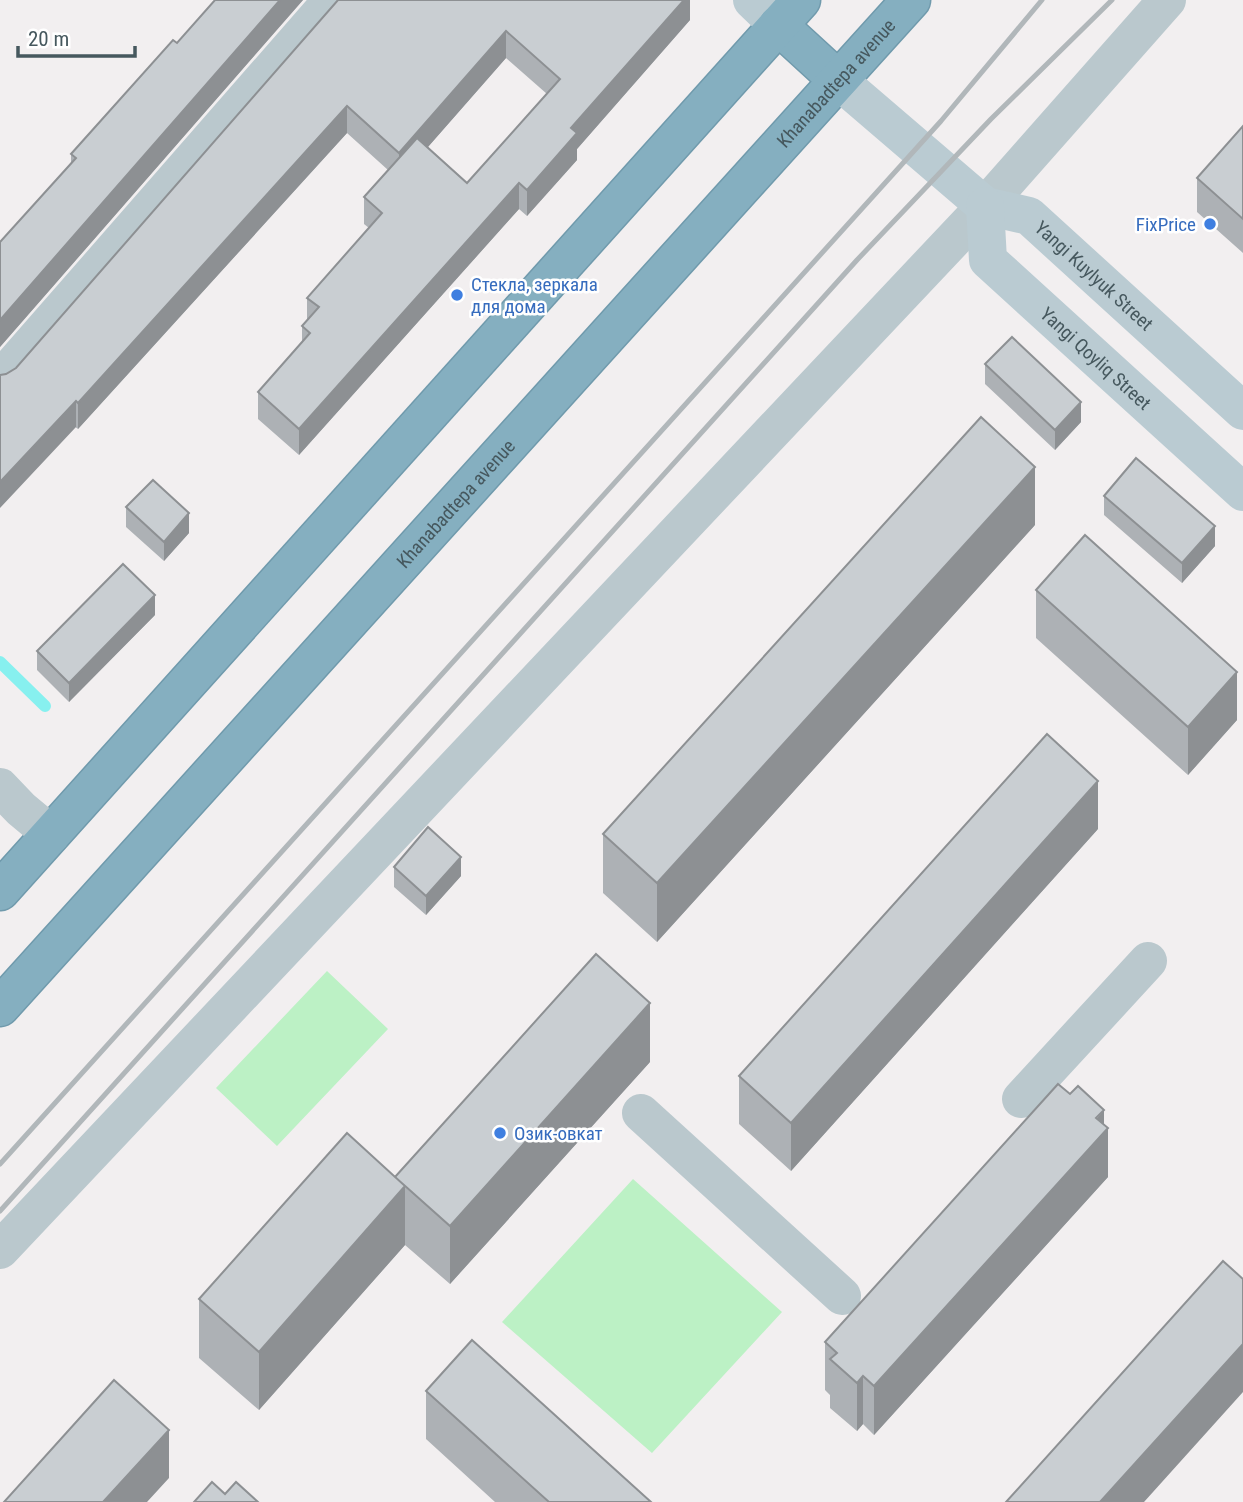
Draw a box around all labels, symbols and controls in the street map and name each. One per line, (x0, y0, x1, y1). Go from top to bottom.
scale bar (18, 14, 135, 58)
street label: Khanabadtepa avenue (772, 14, 900, 152)
text: 20 m (28, 27, 69, 51)
place label: FixPrice (1136, 213, 1196, 236)
street label: Yangi Kuylyuk Street (1030, 216, 1158, 336)
marker: FixPrice (1202, 216, 1218, 232)
place label: Стекла, зеркала для дома (471, 273, 598, 318)
marker: Стекла, зеркала для дома (449, 287, 465, 303)
street label: Yangi Qoyliq Street (1035, 302, 1156, 415)
street label: Khanabadtepa avenue (392, 435, 520, 573)
place label: Озик-овкат (514, 1122, 603, 1145)
marker: Озик-овкат (492, 1125, 508, 1141)

